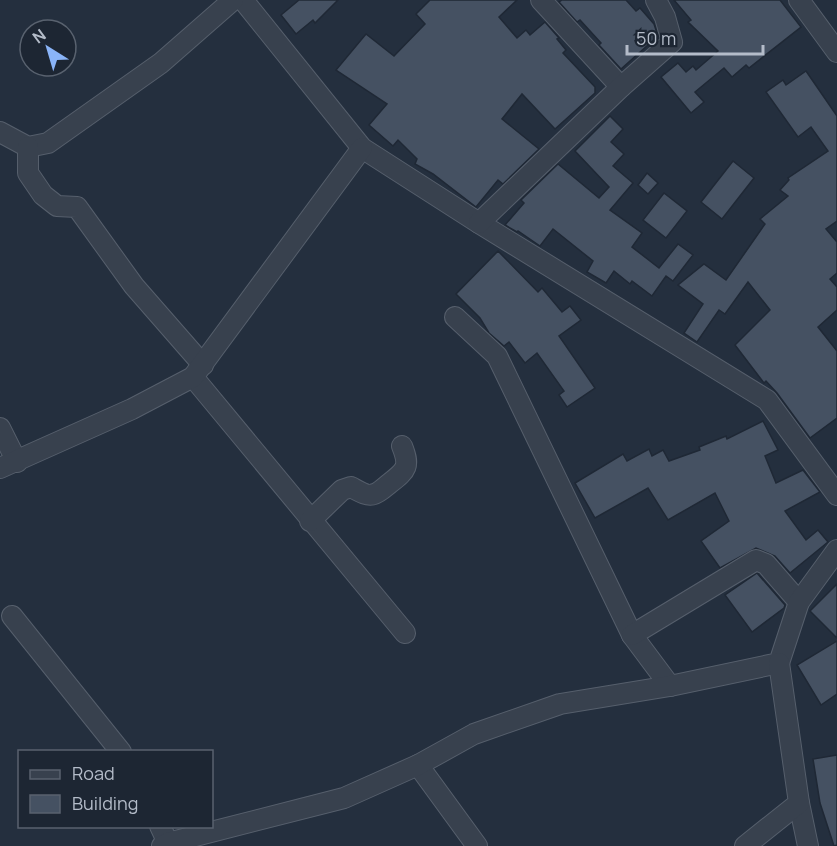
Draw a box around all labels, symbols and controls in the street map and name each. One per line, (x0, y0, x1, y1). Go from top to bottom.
north arrow (18, 18, 78, 78)
scale bar (627, 18, 764, 56)
text: N (28, 24, 50, 48)
text: 50 m (636, 26, 676, 50)
legend (18, 750, 213, 828)
text: Road (72, 761, 115, 785)
text: Building (72, 791, 138, 815)

